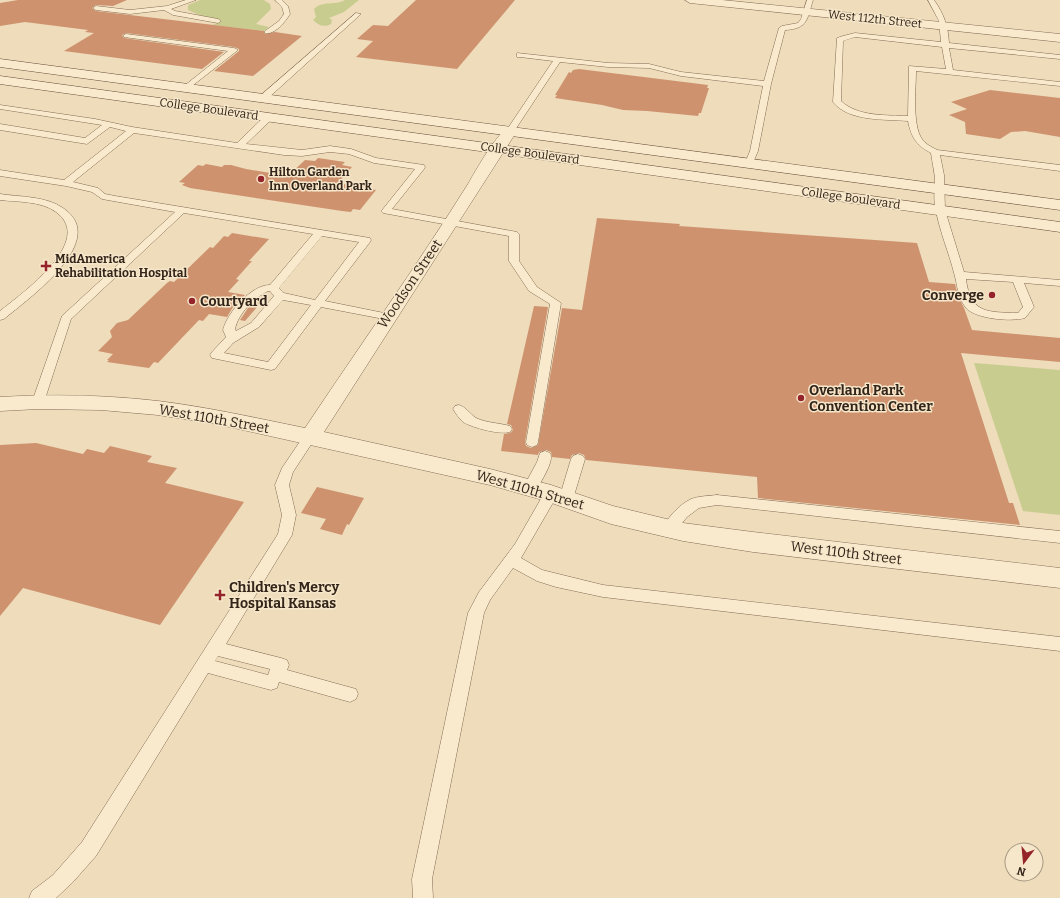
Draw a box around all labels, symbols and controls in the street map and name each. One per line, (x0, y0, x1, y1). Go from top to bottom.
street label: West 112th Street (827, 7, 923, 31)
street label: College Boulevard (159, 95, 259, 123)
street label: College Boulevard (480, 139, 580, 167)
place label: Hilton Garden Inn Overland Park (269, 165, 373, 193)
marker: Hilton Garden Inn Overland Park (256, 174, 266, 184)
street label: College Boulevard (801, 184, 901, 212)
street label: Woodson Street (374, 236, 446, 332)
place label: MidAmerica Rehabilitation Hospital (55, 252, 187, 280)
marker: MidAmerica Rehabilitation Hospital (40, 260, 52, 272)
place label: Converge (922, 287, 984, 304)
marker: Converge (987, 290, 997, 300)
place label: Courtyard (200, 293, 268, 310)
marker: Courtyard (187, 296, 197, 306)
place label: Overland Park Convention Center (809, 382, 933, 415)
marker: Overland Park Convention Center (796, 393, 806, 403)
street label: West 110th Street (157, 401, 271, 437)
street label: West 110th Street (474, 466, 586, 514)
street label: West 110th Street (789, 538, 903, 568)
place label: Children's Mercy Hospital Kansas (229, 579, 339, 612)
marker: Children's Mercy Hospital Kansas (214, 589, 226, 601)
north arrow (1004, 842, 1044, 882)
text: N (1015, 864, 1027, 879)

